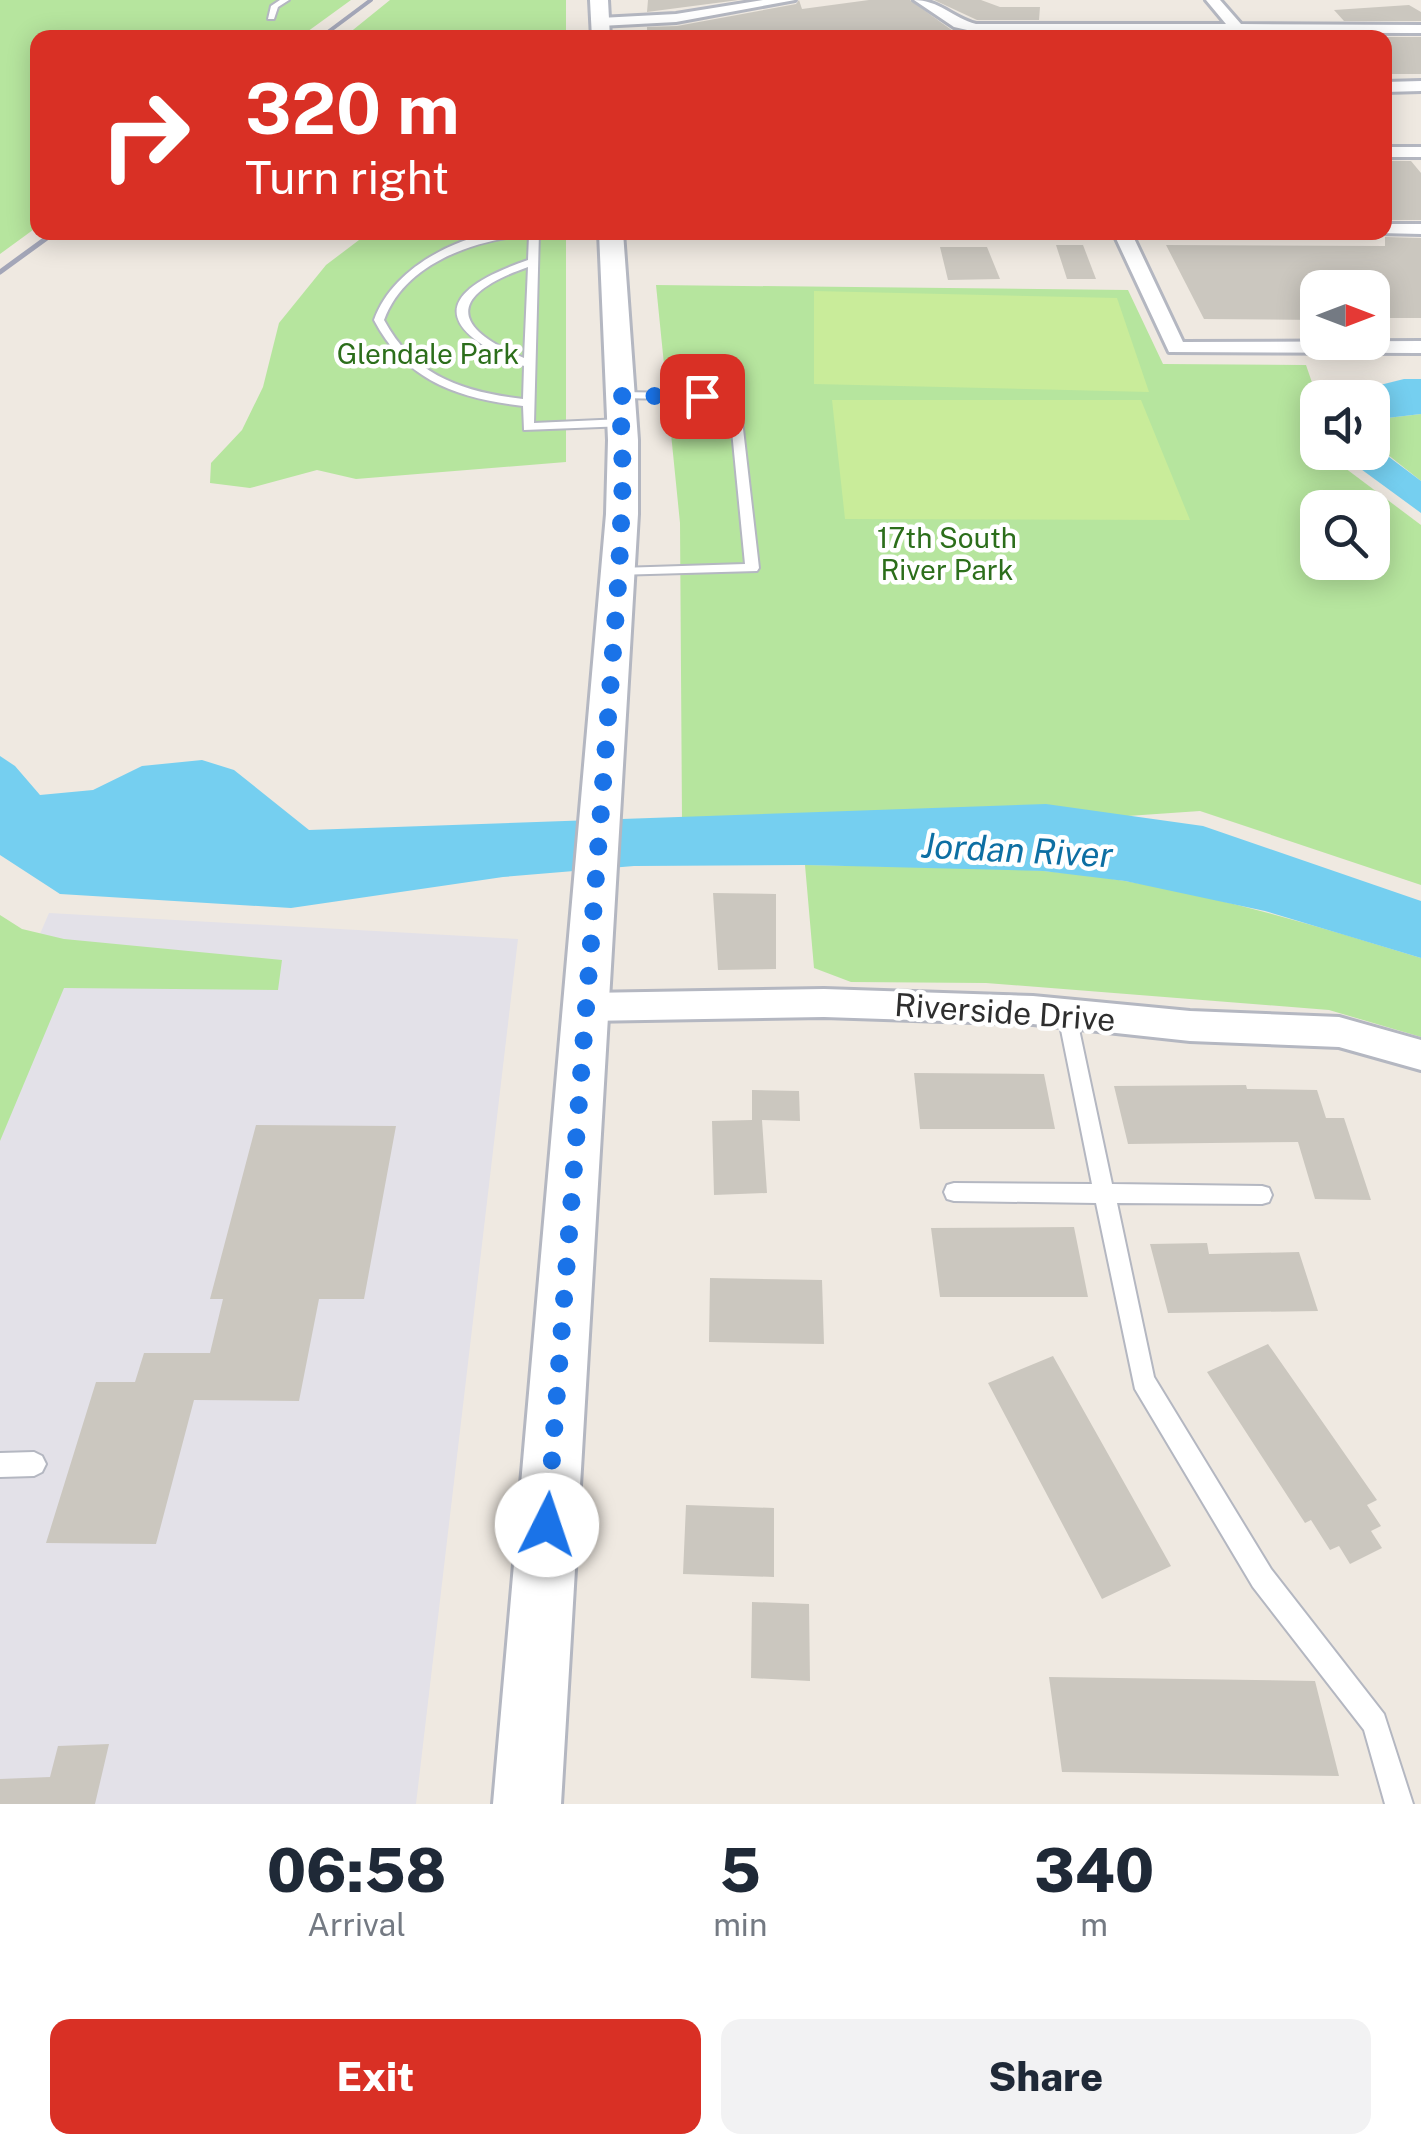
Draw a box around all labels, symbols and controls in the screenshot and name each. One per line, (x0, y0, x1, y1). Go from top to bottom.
text: 320 m (245, 67, 460, 150)
icon: right (80, 70, 210, 200)
text: Turn right (245, 151, 449, 204)
north arrow (1300, 270, 1390, 360)
map controls (1300, 270, 1390, 580)
park label: Glendale Park (337, 337, 519, 370)
pin (660, 354, 745, 439)
icon: arrive (675, 369, 730, 424)
button: sound (1300, 380, 1390, 470)
button: search (1300, 490, 1390, 580)
park label: 17th South River Park (877, 521, 1017, 586)
water label: Jordan River (920, 825, 1115, 876)
street label: Riverside Drive (893, 986, 1117, 1038)
position arrow (495, 1473, 599, 1577)
text: 06:58 (267, 1835, 447, 1906)
text: 5 (720, 1835, 761, 1906)
text: 340 (1034, 1835, 1154, 1906)
text: Arrival (307, 1906, 406, 1943)
text: min (713, 1906, 767, 1943)
text: m (1080, 1906, 1108, 1943)
button: Exit (50, 2019, 701, 2134)
button: Share (721, 2019, 1371, 2134)

